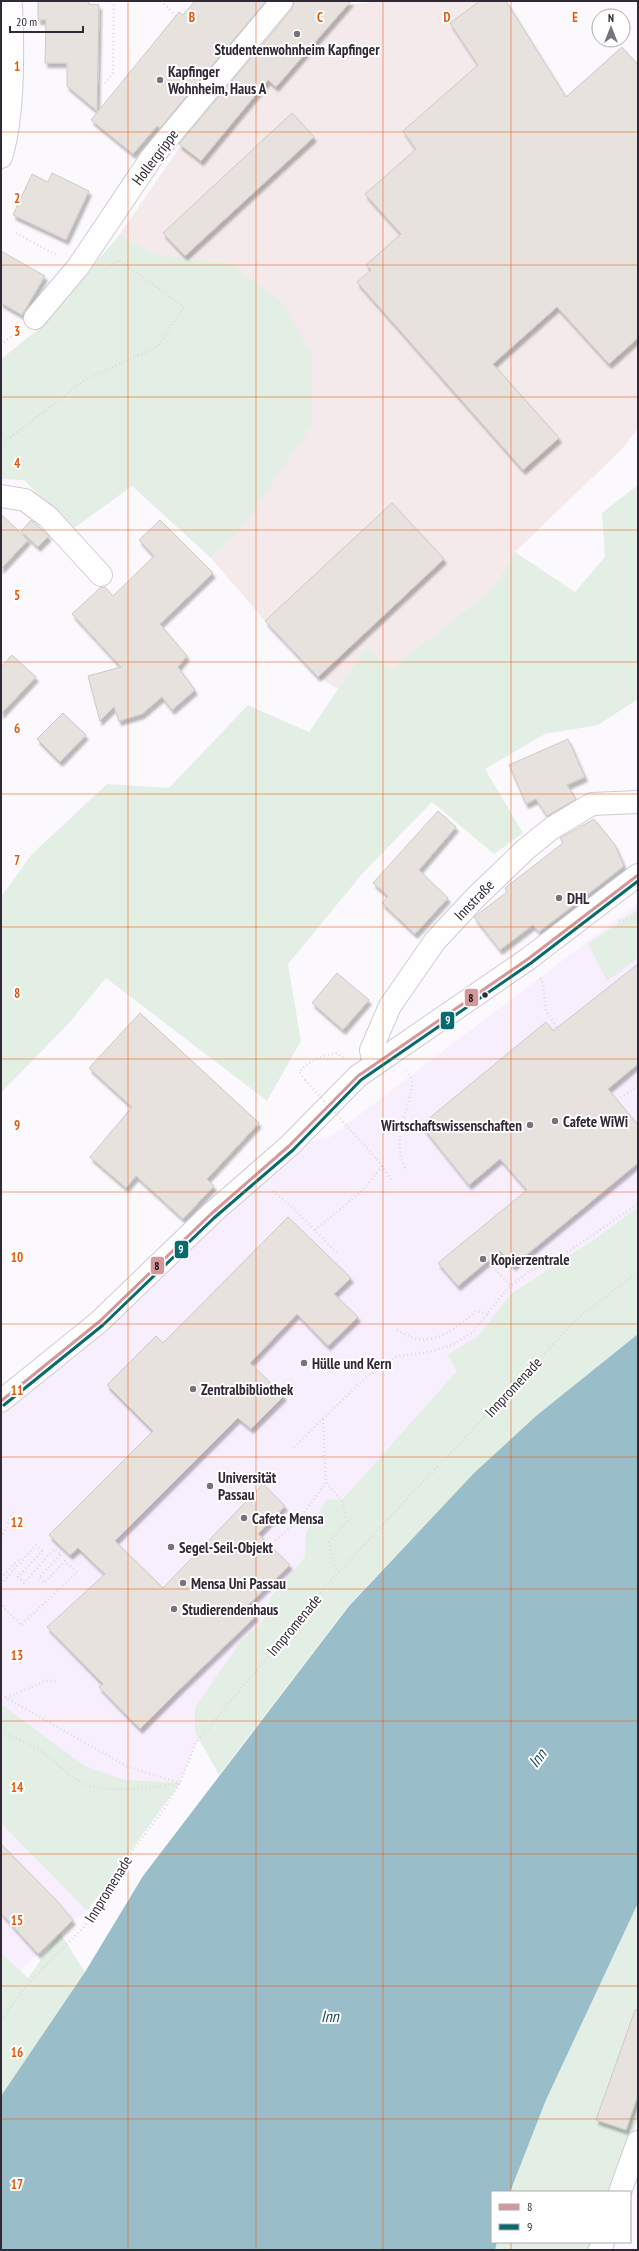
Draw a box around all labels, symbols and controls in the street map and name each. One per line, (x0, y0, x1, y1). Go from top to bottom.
scale bar (10, 8, 83, 34)
north arrow (591, 8, 631, 48)
text: B (189, 9, 195, 26)
text: C (317, 9, 323, 26)
text: D (444, 9, 451, 26)
text: E (572, 9, 578, 26)
text: N (608, 11, 614, 25)
text: 20 m (16, 14, 37, 29)
marker: Studentenwohnheim Kapfinger (292, 29, 302, 39)
place label: Studentenwohnheim Kapfinger (214, 40, 380, 59)
text: 1 (14, 58, 20, 75)
place label: Kapfinger Wohnheim, Haus A (167, 62, 267, 98)
marker: Kapfinger Wohnheim, Haus A (155, 75, 165, 85)
street label: Hollergrippe (128, 125, 182, 189)
text: 2 (14, 190, 20, 207)
text: 3 (14, 323, 20, 340)
text: 4 (14, 455, 21, 472)
text: 5 (14, 587, 20, 604)
text: 6 (14, 720, 20, 737)
text: 7 (14, 852, 20, 869)
street label: Innstraße (450, 876, 498, 924)
place label: DHL (567, 889, 590, 908)
marker: DHL (554, 893, 564, 903)
text: 8 (14, 985, 20, 1002)
line badge: 8 (464, 988, 479, 1007)
unlabelled marker (480, 990, 490, 1000)
text: 8 (468, 991, 474, 1005)
line badge: 9 (440, 1011, 455, 1030)
text: 9 (445, 1013, 451, 1027)
place label: Cafete WiWi (563, 1112, 628, 1131)
place label: Wirtschaftswissenschaften (380, 1116, 522, 1135)
marker: Cafete WiWi (550, 1116, 560, 1126)
text: 9 (14, 1117, 20, 1134)
marker: Wirtschaftswissenschaften (525, 1120, 535, 1130)
line badge: 9 (174, 1240, 189, 1259)
text: 9 (178, 1242, 184, 1256)
text: 10 (11, 1249, 23, 1266)
place label: Kopierzentrale (491, 1250, 570, 1269)
marker: Kopierzentrale (478, 1254, 488, 1264)
line badge: 8 (150, 1256, 165, 1275)
text: 8 (154, 1259, 160, 1273)
street label: Innpromenade (480, 1353, 546, 1421)
place label: Hülle und Kern (312, 1354, 392, 1373)
marker: Hülle und Kern (299, 1358, 309, 1368)
place label: Zentralbibliothek (201, 1380, 294, 1399)
text: 11 (11, 1382, 23, 1399)
marker: Zentralbibliothek (188, 1384, 198, 1394)
place label: Universität Passau (218, 1468, 277, 1504)
marker: Universität Passau (205, 1481, 215, 1491)
place label: Cafete Mensa (252, 1509, 324, 1528)
marker: Cafete Mensa (239, 1513, 249, 1523)
text: 12 (11, 1514, 23, 1531)
place label: Segel-Seil-Objekt (179, 1538, 274, 1557)
marker: Segel-Seil-Objekt (166, 1542, 176, 1552)
place label: Mensa Uni Passau (191, 1574, 286, 1593)
marker: Mensa Uni Passau (178, 1578, 188, 1588)
street label: Innpromenade (263, 1590, 325, 1660)
place label: Studierendenhaus (182, 1600, 278, 1619)
marker: Studierendenhaus (169, 1604, 179, 1614)
text: 13 (11, 1647, 23, 1664)
water label: Inn (524, 1744, 551, 1771)
text: 14 (11, 1779, 24, 1796)
street label: Innpromenade (80, 1852, 136, 1926)
text: 15 (11, 1912, 23, 1929)
water label: Inn (321, 2006, 340, 2026)
text: 16 (11, 2044, 23, 2061)
text: 17 (11, 2176, 23, 2193)
legend (491, 2191, 631, 2243)
text: 8 (527, 2199, 532, 2214)
text: 9 (527, 2219, 532, 2234)

